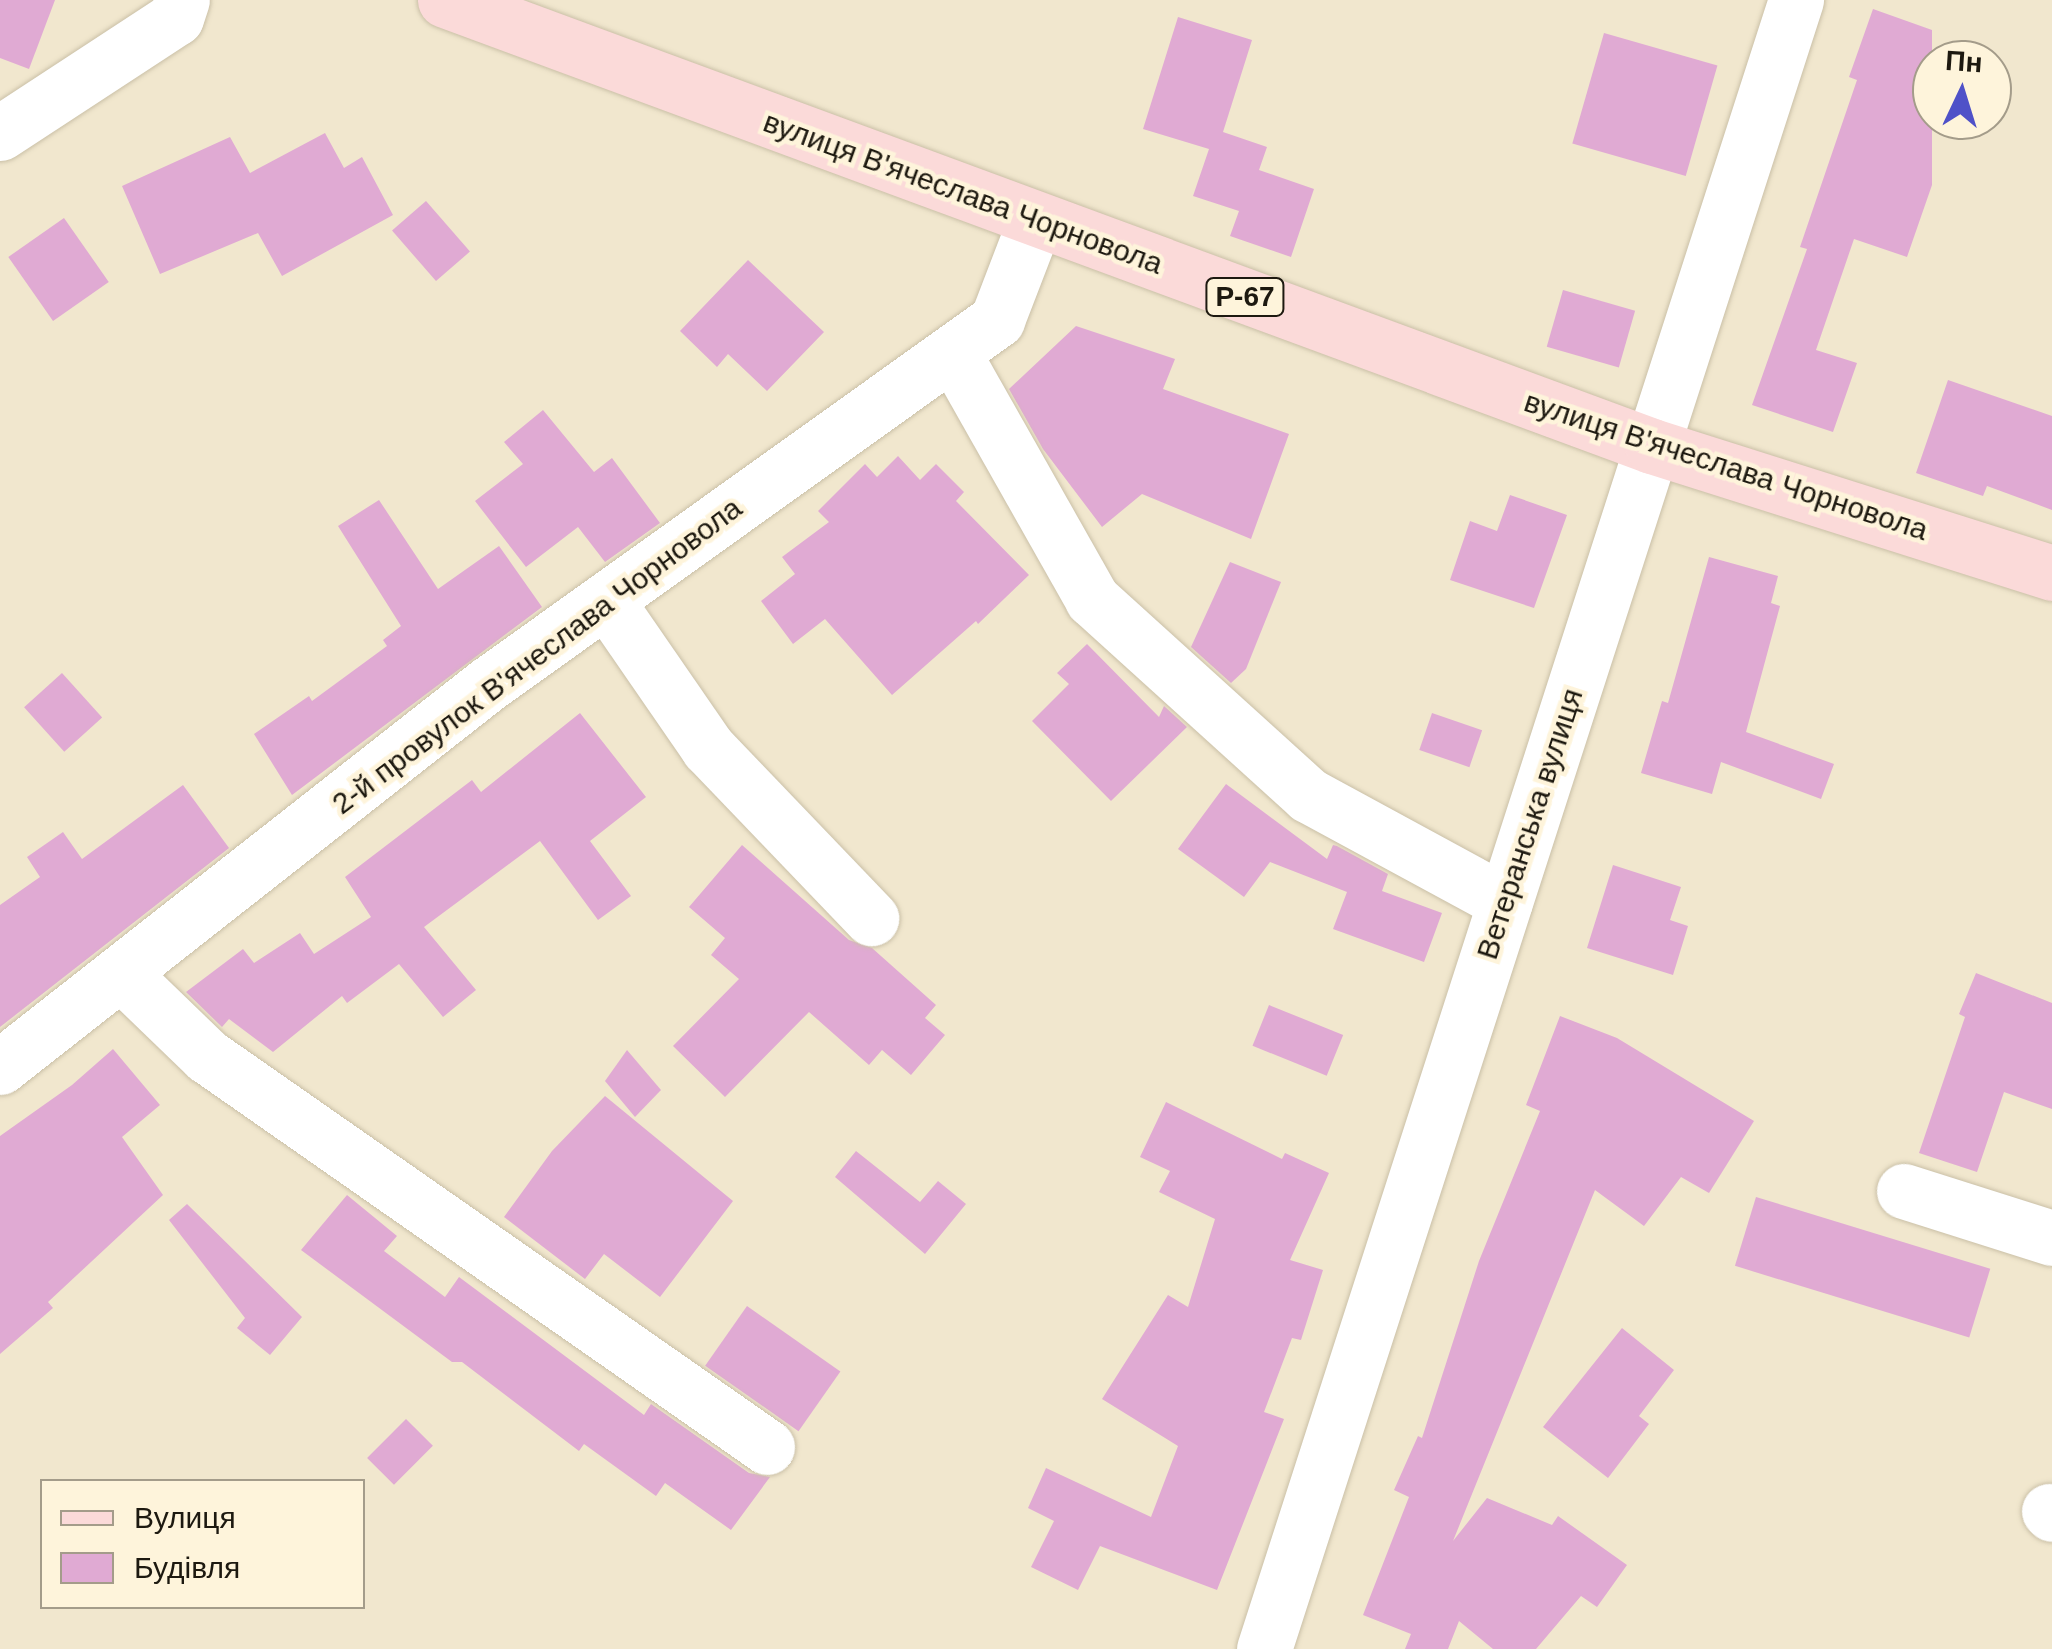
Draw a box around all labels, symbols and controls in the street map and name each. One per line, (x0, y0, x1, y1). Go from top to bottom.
north arrow (1912, 40, 2012, 140)
text: Пн (1944, 45, 1984, 78)
street label: вулиця В'ячеслава Чорновола (758, 104, 1168, 282)
road number: Р-67 (1205, 274, 1285, 320)
street label: вулиця В'ячеслава Чорновола (1520, 384, 1932, 548)
street label: 2-й провулок В'ячеслава Чорновола (325, 490, 749, 822)
street label: Ветеранська вулиця (1469, 684, 1591, 964)
legend (40, 1479, 365, 1609)
text: Вулиця (134, 1501, 236, 1534)
text: Будівля (134, 1551, 240, 1584)

